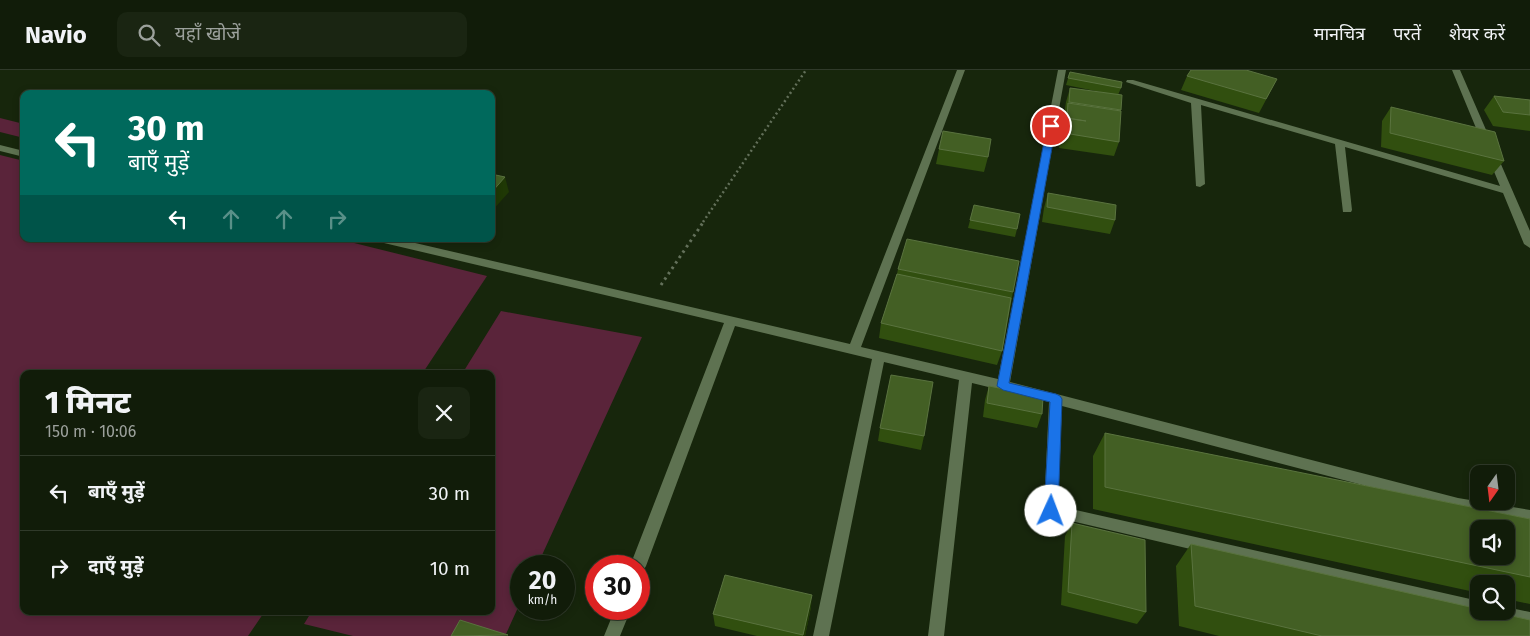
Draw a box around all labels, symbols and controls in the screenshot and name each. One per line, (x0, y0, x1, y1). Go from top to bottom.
search box (117, 12, 467, 57)
text: Navio (25, 21, 87, 49)
icon: search (135, 21, 163, 49)
text: यहाँ खोजें (175, 22, 240, 45)
text: मानचित्र (1314, 23, 1365, 45)
text: परतें (1393, 23, 1421, 45)
text: शेयर करें (1449, 23, 1505, 45)
pin (1030, 105, 1072, 147)
text: 30 m (128, 107, 205, 149)
icon: left (45, 110, 110, 175)
icon: arrive (1037, 112, 1065, 140)
text: बाएँ मुड़ें (128, 149, 189, 176)
icon: left (164, 205, 192, 233)
icon: ahead (217, 205, 245, 233)
icon: ahead (270, 205, 298, 233)
icon: right (323, 205, 351, 233)
text: 1 मिनट (45, 385, 131, 421)
button: close (418, 387, 470, 439)
text: 150 m · 10:06 (45, 422, 136, 441)
north arrow (1470, 465, 1515, 510)
map controls (1470, 465, 1515, 620)
icon: left (45, 479, 73, 507)
text: बाएँ मुड़ें (88, 480, 145, 503)
text: 30 m (429, 482, 470, 505)
position arrow (1024, 484, 1076, 536)
button: sound (1470, 520, 1515, 565)
icon: right (45, 554, 73, 582)
text: दाएँ मुड़ें (88, 555, 144, 578)
speed limit sign: 30 (585, 555, 650, 620)
text: 10 m (430, 557, 470, 580)
text: 20 (529, 566, 556, 596)
button: search (1470, 575, 1515, 620)
text: km/h (528, 593, 557, 607)

